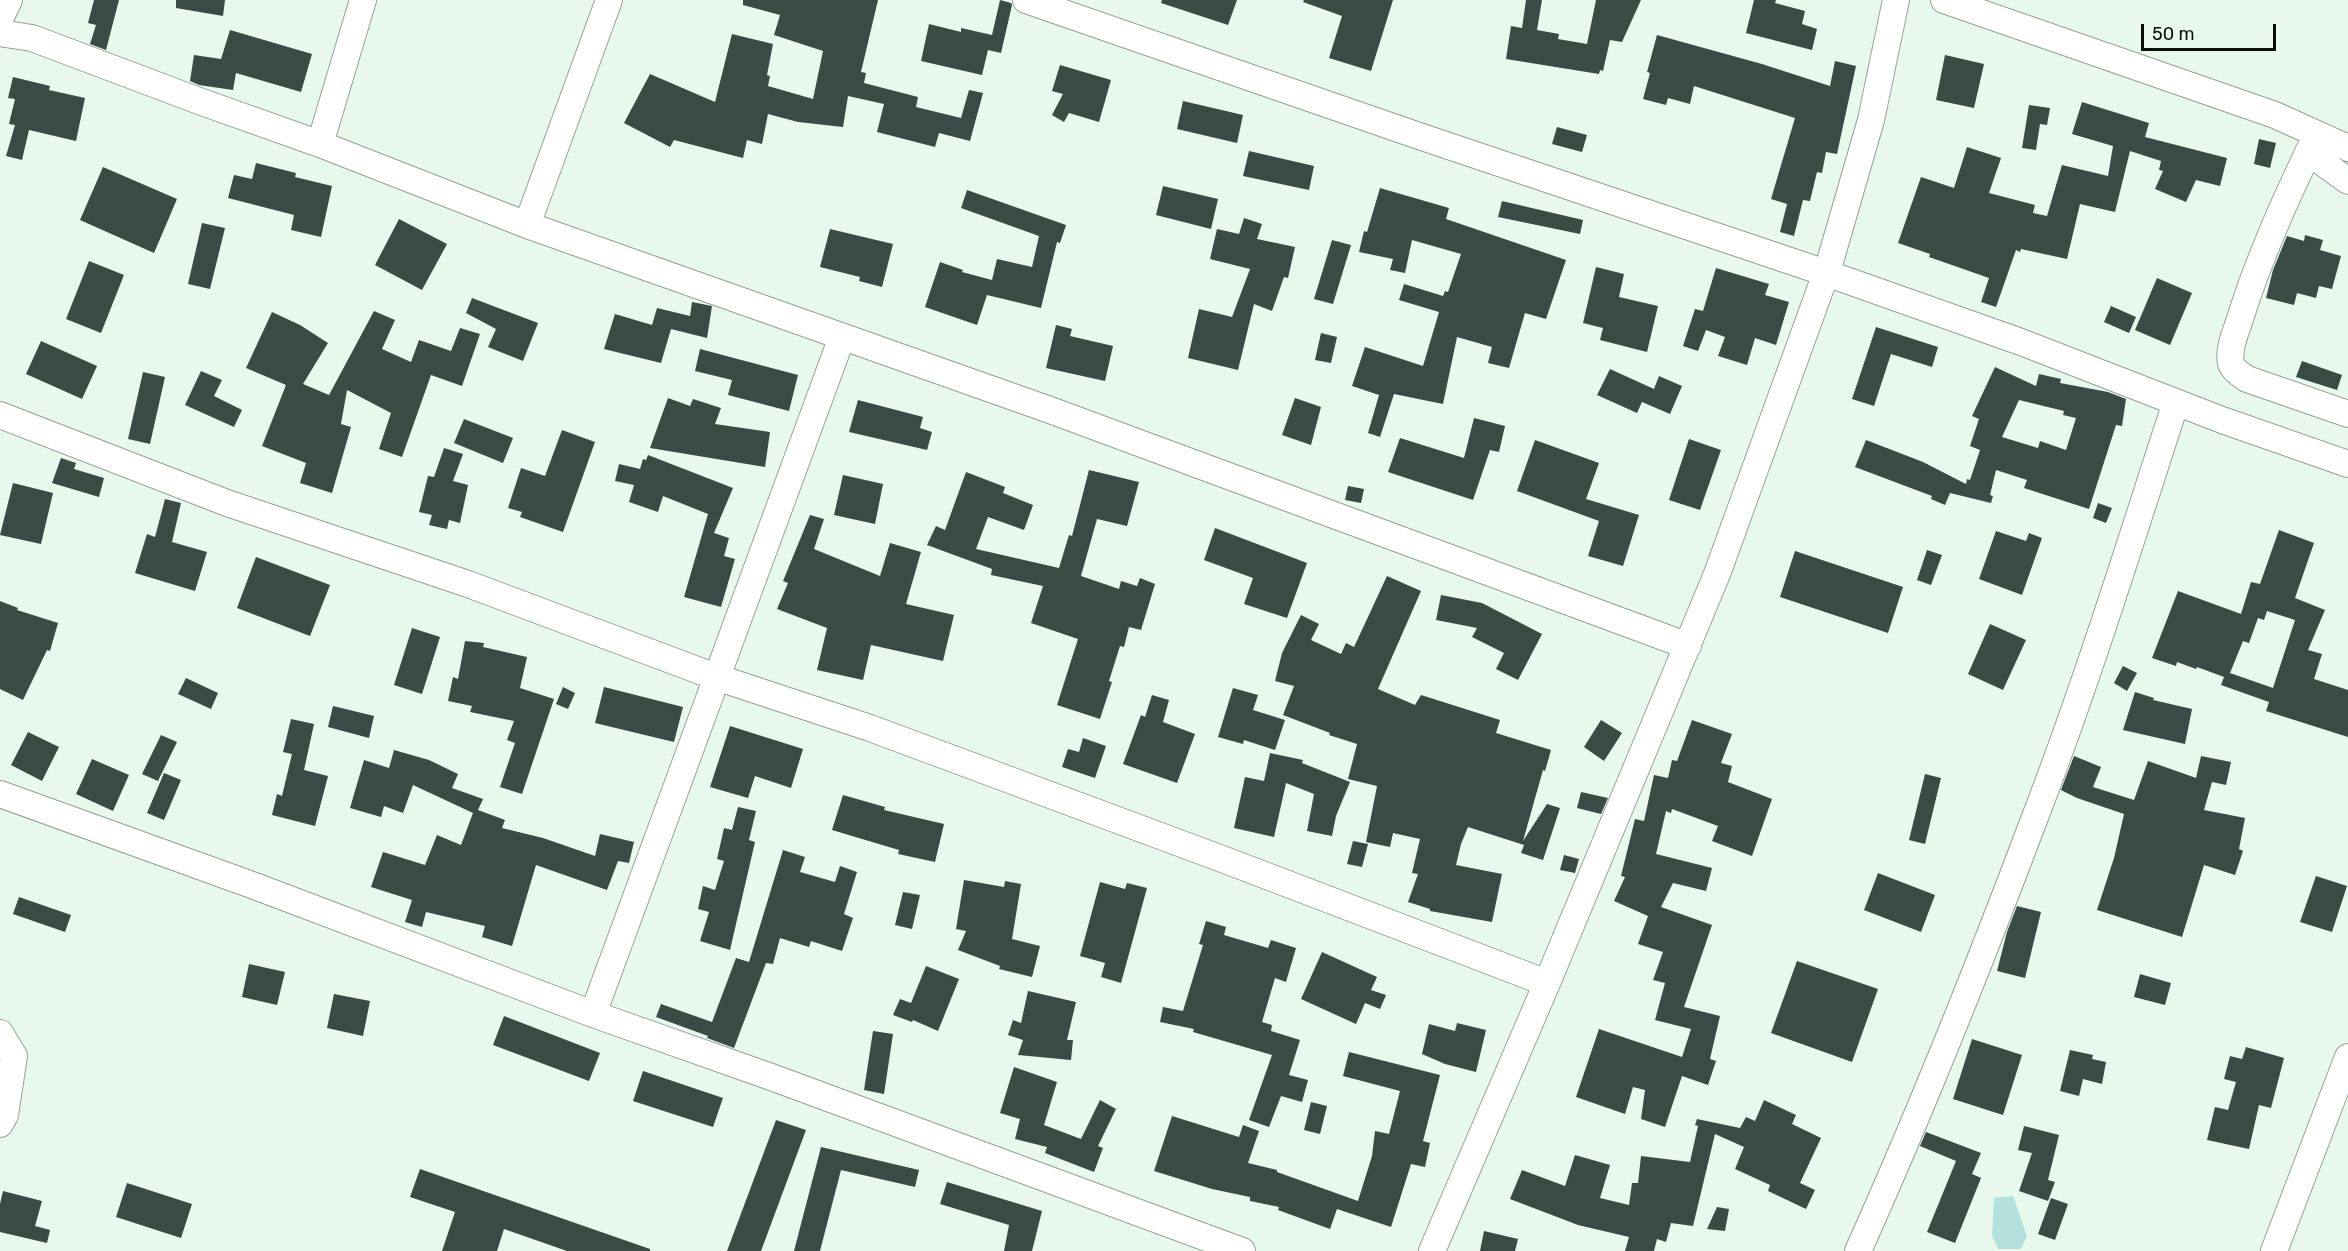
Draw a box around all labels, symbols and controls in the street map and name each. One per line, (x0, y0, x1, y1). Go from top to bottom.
scale bar (2144, 12, 2279, 50)
text: 50 m (2152, 23, 2195, 45)

